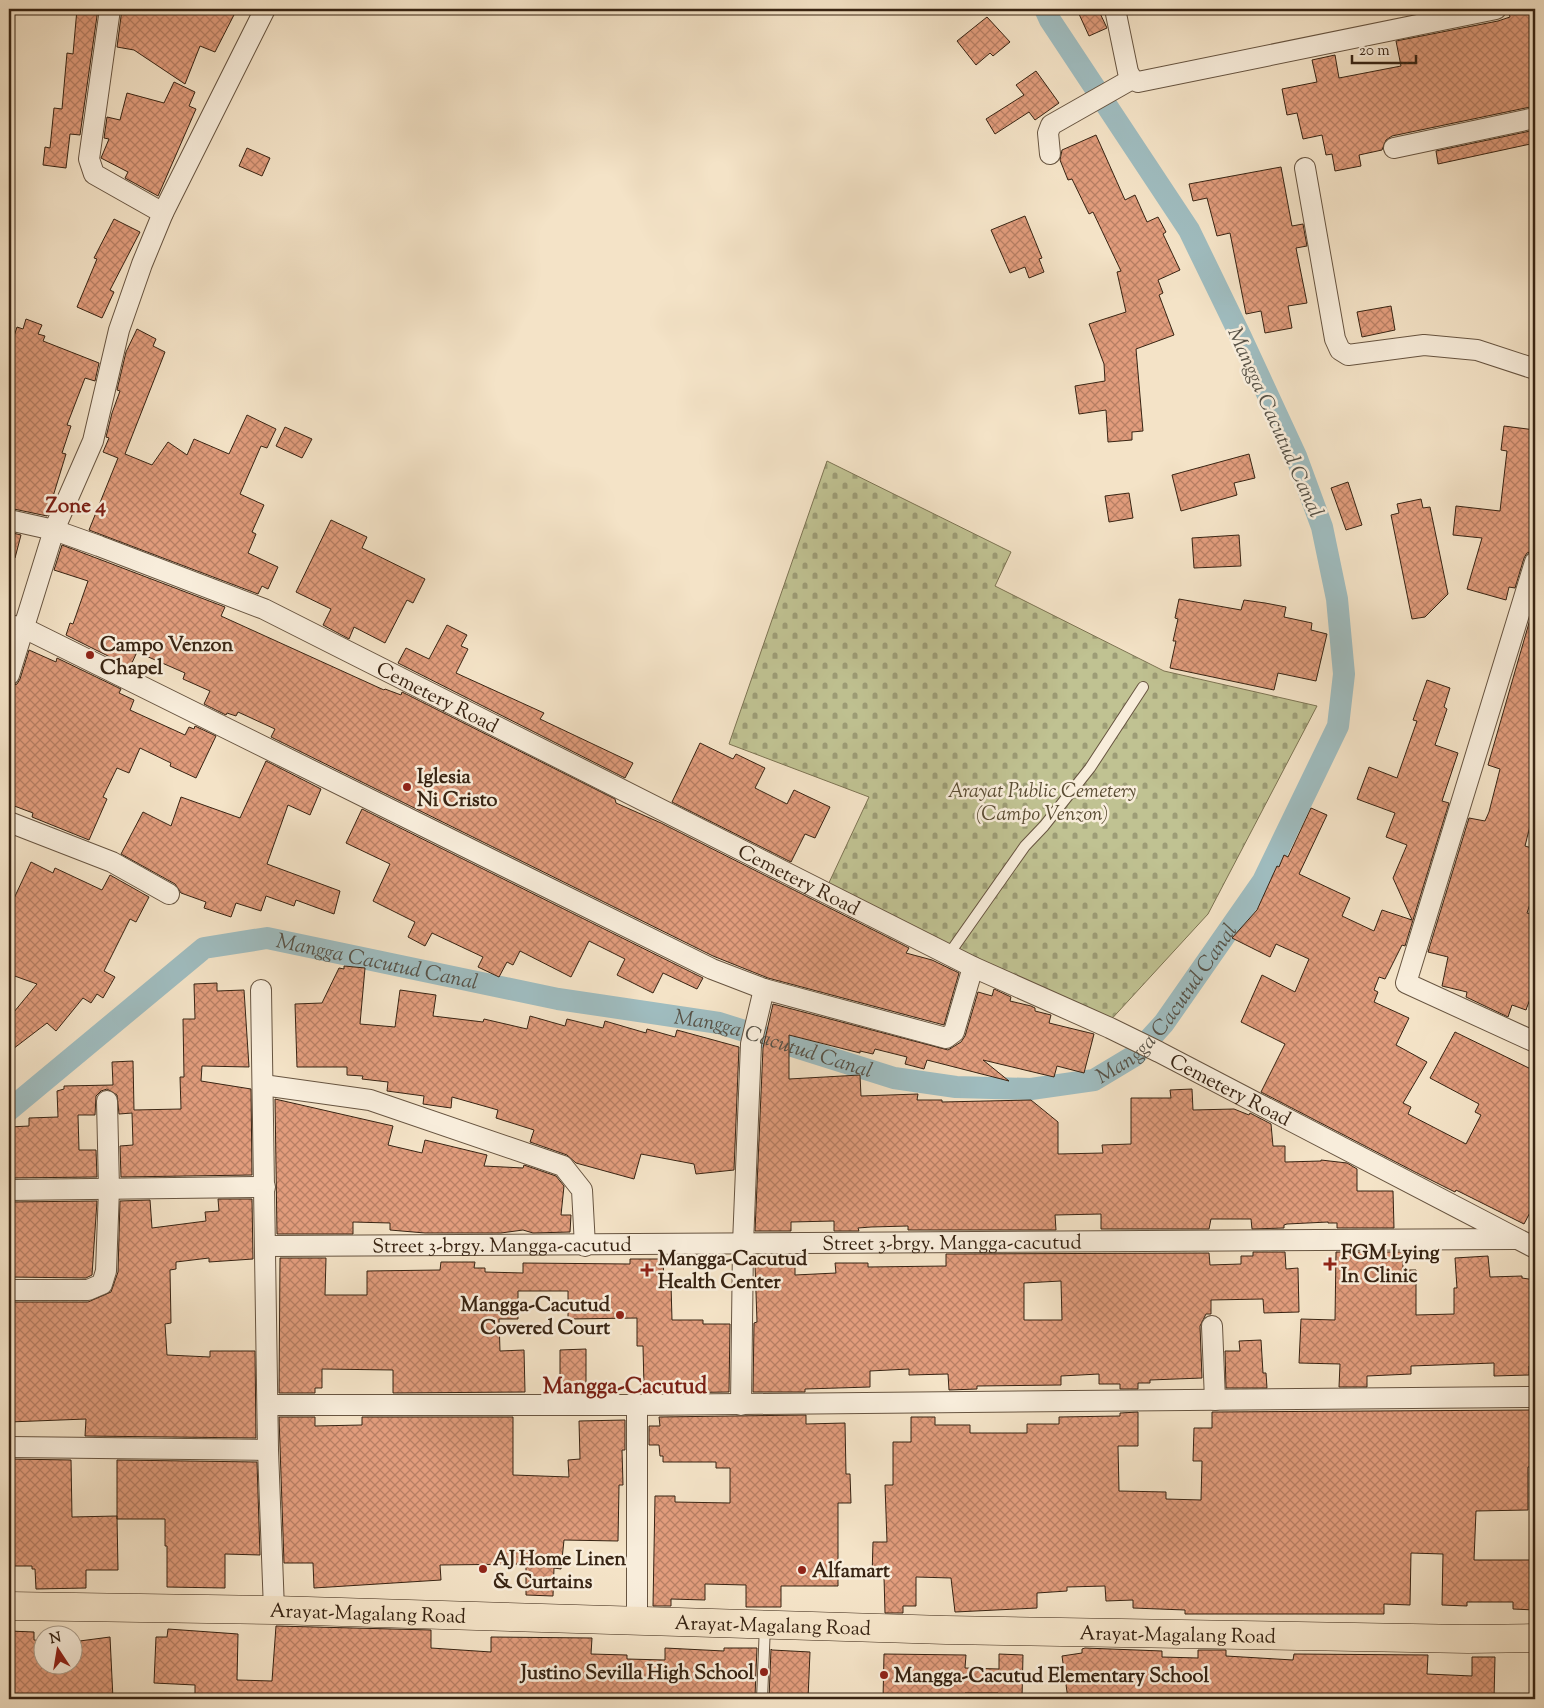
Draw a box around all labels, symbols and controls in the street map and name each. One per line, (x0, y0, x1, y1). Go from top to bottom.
scale bar (1352, 32, 1415, 64)
text: 20 m (1359, 41, 1390, 62)
water label: Mangga Cacutud Canal (1219, 323, 1330, 523)
district label: Zone 4 (46, 492, 107, 522)
place label: Campo Venzon Chapel (100, 632, 234, 684)
marker: Campo Venzon Chapel (84, 649, 96, 661)
street label: Cemetery Road (370, 656, 503, 742)
place label: Iglesia Ni Cristo (417, 764, 498, 816)
park label: Arayat Public Cemetery (Campo Venzon) (948, 778, 1136, 830)
marker: Iglesia Ni Cristo (401, 781, 413, 793)
street label: Cemetery Road (732, 838, 864, 924)
water label: Mangga Cacutud Canal (1091, 918, 1246, 1092)
water label: Mangga Cacutud Canal (273, 927, 481, 999)
water label: Mangga Cacutud Canal (672, 1003, 876, 1087)
street label: Cemetery Road (1164, 1048, 1295, 1135)
street label: Street 3-brgy. Mangga-cacutud (822, 1229, 1082, 1260)
street label: Street 3-brgy. Mangga-cacutud (372, 1232, 632, 1262)
place label: FGM Lying In Clinic (1341, 1240, 1440, 1292)
place label: Mangga-Cacutud Health Center (658, 1246, 808, 1298)
marker: FGM Lying In Clinic (1323, 1257, 1337, 1271)
marker: Mangga-Cacutud Health Center (640, 1263, 654, 1277)
place label: Mangga-Cacutud Covered Court (461, 1292, 611, 1344)
marker: Mangga-Cacutud Covered Court (614, 1309, 626, 1321)
district label: Mangga-Cacutud (543, 1372, 708, 1404)
place label: AJ Home Linen & Curtains (493, 1546, 626, 1598)
place label: Alfamart (812, 1558, 890, 1587)
marker: AJ Home Linen & Curtains (477, 1563, 489, 1575)
marker: Alfamart (796, 1564, 808, 1576)
street label: Arayat-Magalang Road (269, 1598, 466, 1633)
street label: Arayat-Magalang Road (674, 1610, 871, 1645)
street label: Arayat-Magalang Road (1079, 1620, 1276, 1653)
north arrow (32, 1626, 82, 1676)
text: N (48, 1628, 63, 1650)
place label: Justino Sevilla High School (519, 1660, 754, 1689)
place label: Mangga-Cacutud Elementary School (894, 1663, 1209, 1692)
marker: Justino Sevilla High School (758, 1666, 770, 1678)
marker: Mangga-Cacutud Elementary School (878, 1669, 890, 1681)

